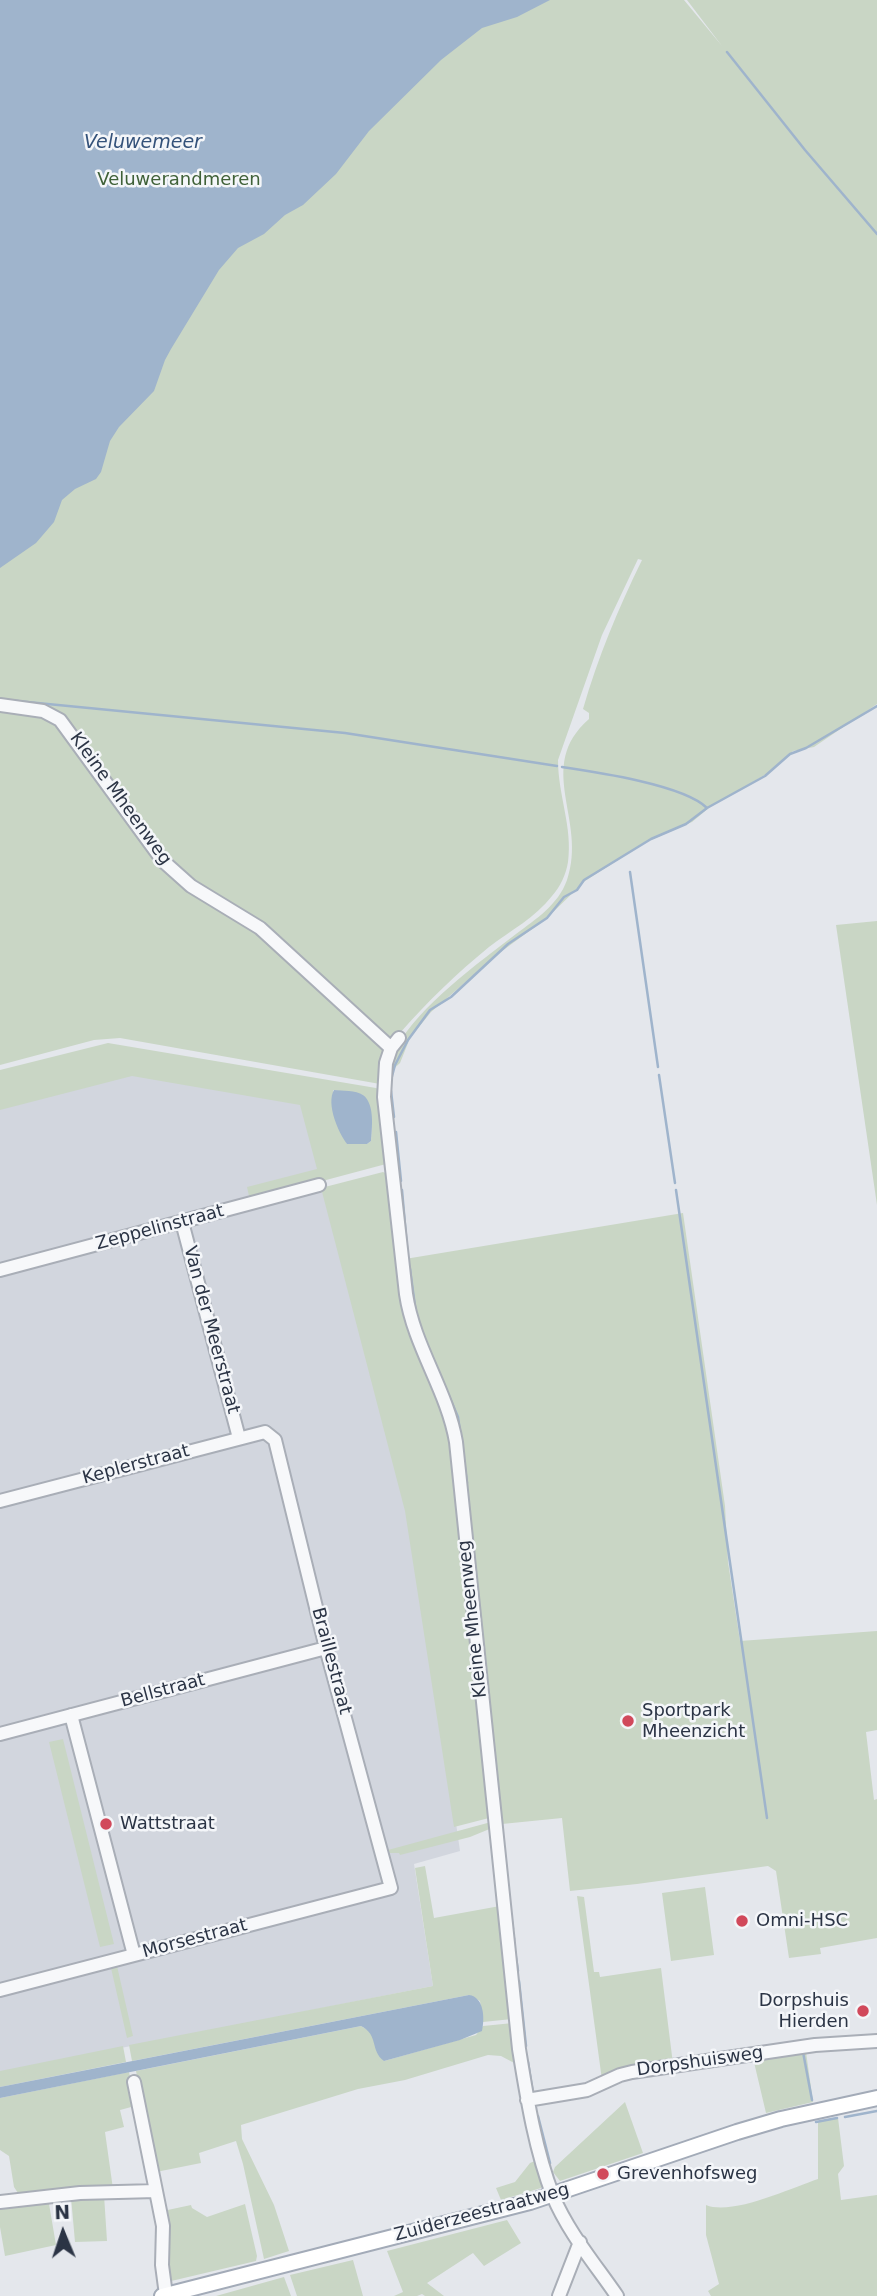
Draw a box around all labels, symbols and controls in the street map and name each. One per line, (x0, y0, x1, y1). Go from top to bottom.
water label: Veluwemeer (84, 132, 202, 154)
park label: Veluwerandmeren (97, 169, 261, 191)
street label: Kleine Mheenweg (65, 728, 175, 870)
street label: Zeppelinstraat (94, 1201, 226, 1255)
street label: Van der Meerstraat (178, 1244, 244, 1416)
street label: Keplerstraat (80, 1440, 192, 1490)
street label: Kleine Mheenweg (454, 1539, 492, 1699)
street label: Braillestraat (306, 1605, 356, 1717)
street label: Bellstraat (118, 1669, 208, 1713)
place label: Sportpark Mheenzicht (642, 1700, 745, 1742)
marker: Sportpark Mheenzicht (620, 1713, 636, 1729)
place label: Wattstraat (120, 1813, 215, 1835)
marker: Wattstraat (98, 1816, 114, 1832)
place label: Omni-HSC (756, 1910, 848, 1932)
marker: Omni-HSC (734, 1913, 750, 1929)
street label: Morsestraat (140, 1915, 250, 1963)
place label: Dorpshuis Hierden (759, 1990, 849, 2032)
marker: Dorpshuis Hierden (855, 2003, 871, 2019)
street label: Dorpshuisweg (635, 2042, 765, 2082)
place label: Grevenhofsweg (617, 2163, 758, 2185)
marker: Grevenhofsweg (595, 2166, 611, 2182)
street label: Zuiderzeestraatweg (392, 2179, 572, 2247)
north arrow (28, 2198, 98, 2268)
text: N (54, 2201, 71, 2223)

